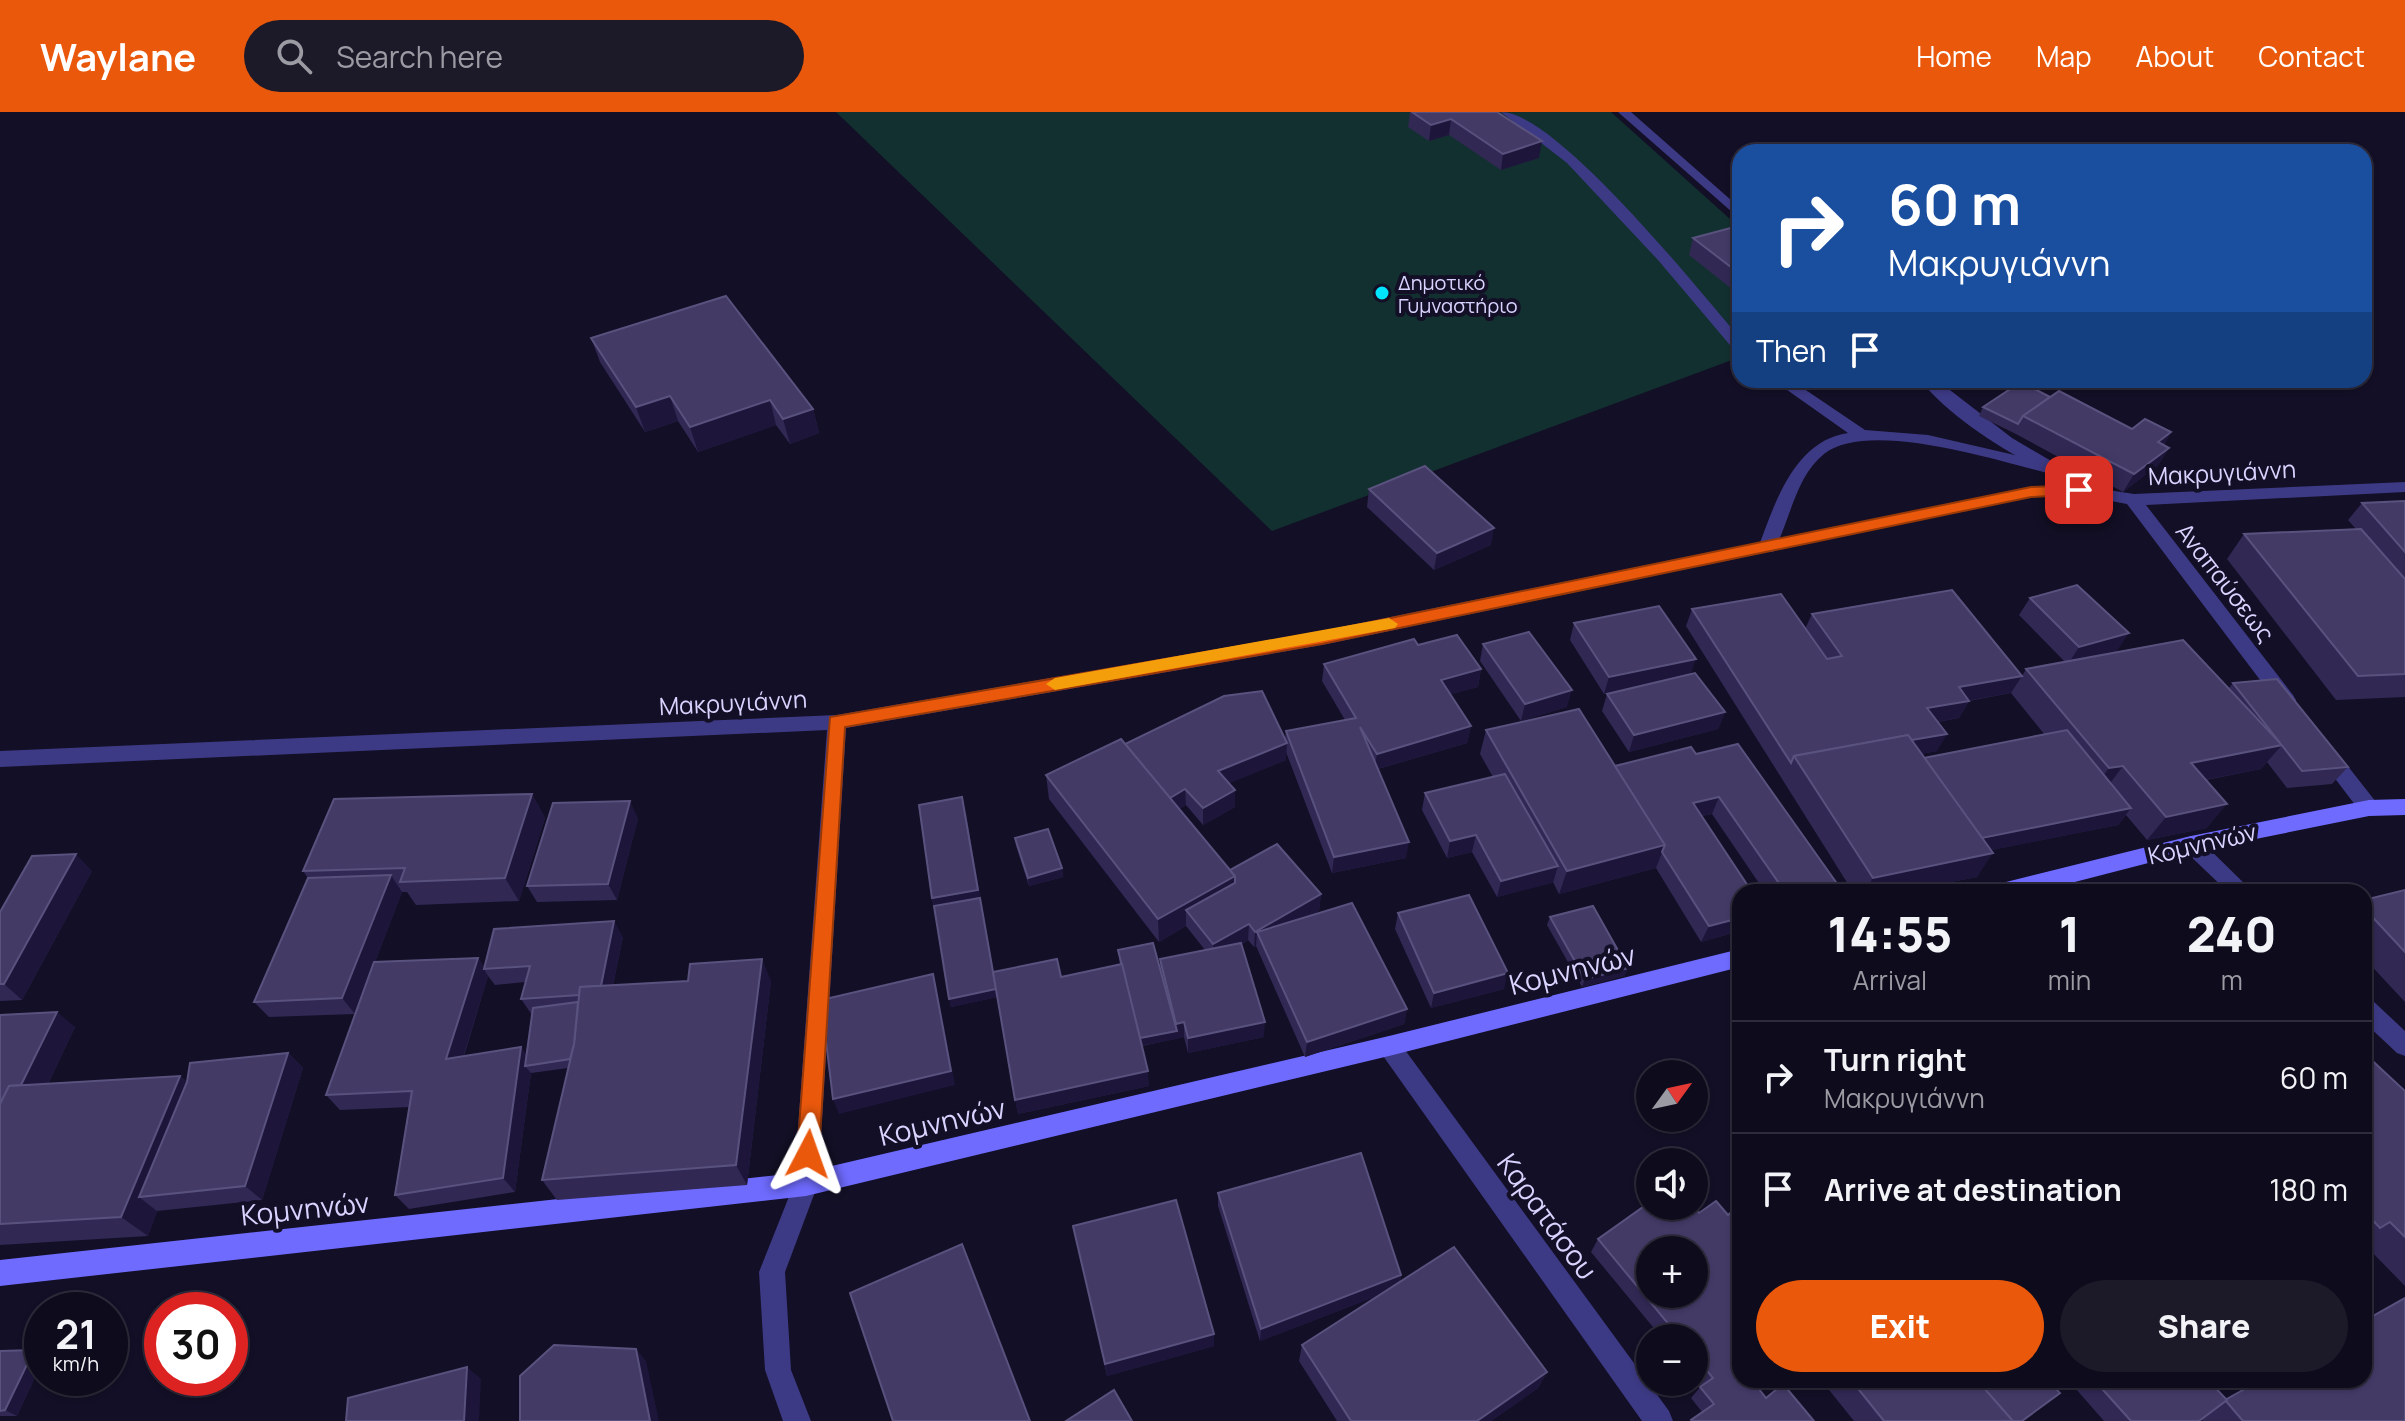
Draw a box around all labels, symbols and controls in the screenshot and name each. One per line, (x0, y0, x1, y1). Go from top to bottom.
search box (244, 20, 804, 92)
text: Waylane (40, 30, 196, 82)
icon: search (272, 34, 316, 78)
text: Search here (336, 36, 503, 77)
text: Home (1916, 37, 1992, 75)
text: Map (2036, 37, 2092, 75)
text: About (2136, 37, 2214, 75)
text: Contact (2258, 37, 2365, 75)
text: 60 m (1888, 165, 2021, 242)
icon: right (1756, 176, 1860, 280)
text: Μακρυγιάννη (1888, 238, 2110, 287)
place label: Δημοτικό Γυμναστήριο (1398, 269, 1518, 319)
marker: Δημοτικό Γυμναστήριο (1373, 284, 1391, 302)
icon: arrive (1843, 328, 1887, 372)
text: Then (1756, 330, 1827, 371)
street label: Μακρυγιάννη (2147, 452, 2297, 492)
pin (2045, 456, 2113, 524)
icon: arrive (2057, 468, 2101, 512)
street label: Αναπαύσεως (2169, 516, 2283, 648)
street label: Μακρυγιάννη (658, 682, 808, 722)
street label: Κομνηνών (2144, 814, 2260, 872)
text: 14:55 (1827, 901, 1952, 966)
text: 1 (2059, 901, 2080, 966)
text: 240 (2187, 901, 2277, 966)
street label: Κομνηνών (1505, 935, 1639, 1003)
text: Arrival (1853, 962, 1927, 998)
text: min (2048, 962, 2091, 998)
text: m (2221, 962, 2243, 998)
text: Turn right (1824, 1039, 1967, 1080)
icon: right (1756, 1055, 1800, 1099)
text: 60 m (2280, 1057, 2348, 1098)
north arrow (1636, 1060, 1708, 1132)
map controls (1636, 1060, 1708, 1396)
text: Μακρυγιάννη (1824, 1080, 1985, 1116)
street label: Κομνηνών (875, 1088, 1009, 1154)
position arrow (766, 1112, 850, 1196)
street label: Καρατάσου (1489, 1145, 1607, 1287)
button: sound (1636, 1148, 1708, 1220)
icon: arrive (1756, 1167, 1800, 1211)
text: Arrive at destination (1824, 1169, 2122, 1210)
text: 180 m (2269, 1169, 2348, 1210)
street label: Κομνηνών (239, 1182, 371, 1234)
button: + (1636, 1236, 1708, 1308)
button: Exit (1756, 1280, 2044, 1372)
button: Share (2060, 1280, 2348, 1372)
speed limit sign: 30 (144, 1292, 248, 1396)
text: 21 (55, 1306, 97, 1361)
button: − (1636, 1324, 1708, 1396)
text: km/h (53, 1350, 99, 1377)

